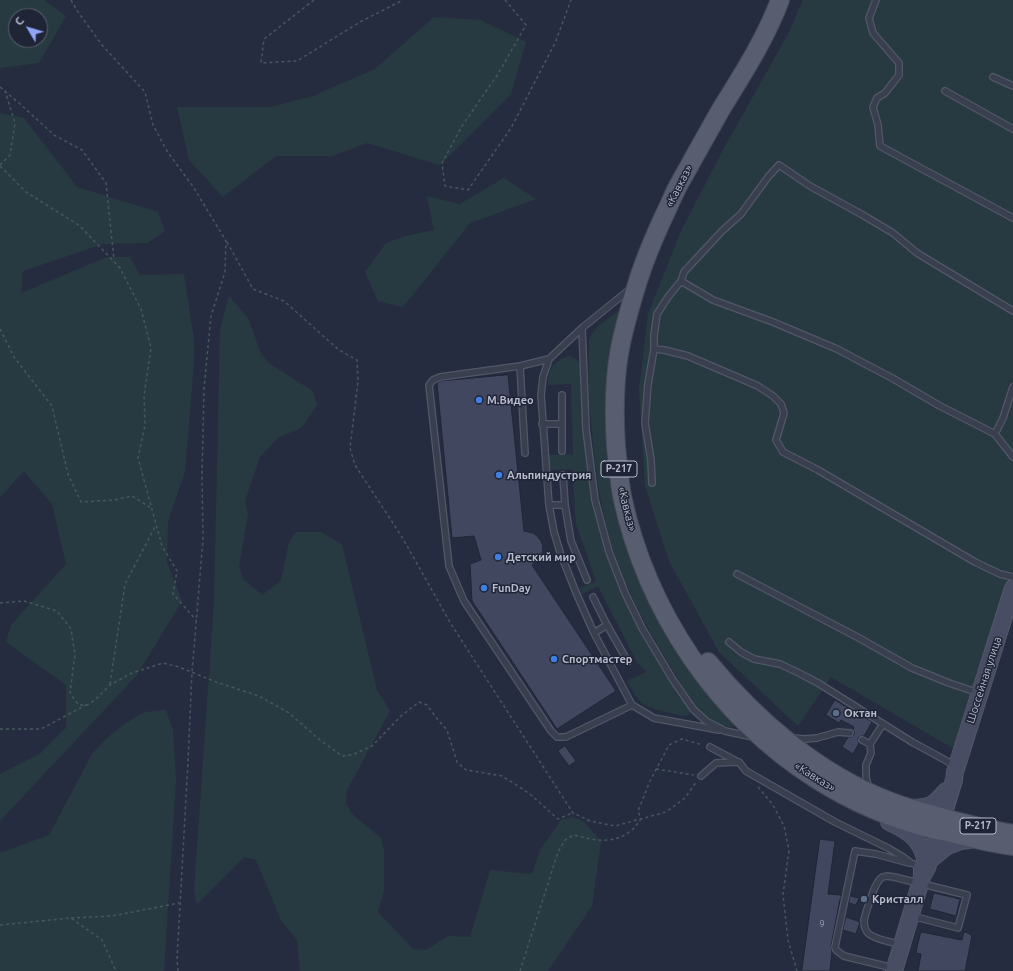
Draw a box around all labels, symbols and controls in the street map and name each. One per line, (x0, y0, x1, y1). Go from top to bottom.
north arrow (8, 8, 48, 48)
text: С (12, 15, 26, 28)
street label: «Кавказ» (663, 163, 695, 209)
place label: М.Видео (487, 393, 534, 407)
marker: М.Видео (474, 395, 484, 405)
road number: Р-217 (601, 461, 637, 477)
place label: Альпиндустрия (507, 468, 591, 482)
marker: Альпиндустрия (494, 470, 504, 480)
street label: «Кавказ» (615, 485, 639, 533)
place label: Детский мир (506, 550, 576, 564)
marker: Детский мир (493, 552, 503, 562)
place label: FunDay (492, 581, 531, 595)
marker: FunDay (479, 583, 489, 593)
street label: Шоссейная улица (964, 635, 1004, 725)
place label: Спортмастер (562, 652, 632, 666)
marker: Спортмастер (549, 654, 559, 664)
place label: Октан (844, 706, 877, 720)
marker: Октан (831, 708, 841, 718)
street label: «Кавказ» (792, 759, 838, 795)
road number: Р-217 (960, 818, 996, 834)
place label: Кристалл (872, 892, 923, 906)
marker: Кристалл (859, 894, 869, 904)
house number: 9 (819, 919, 825, 929)

